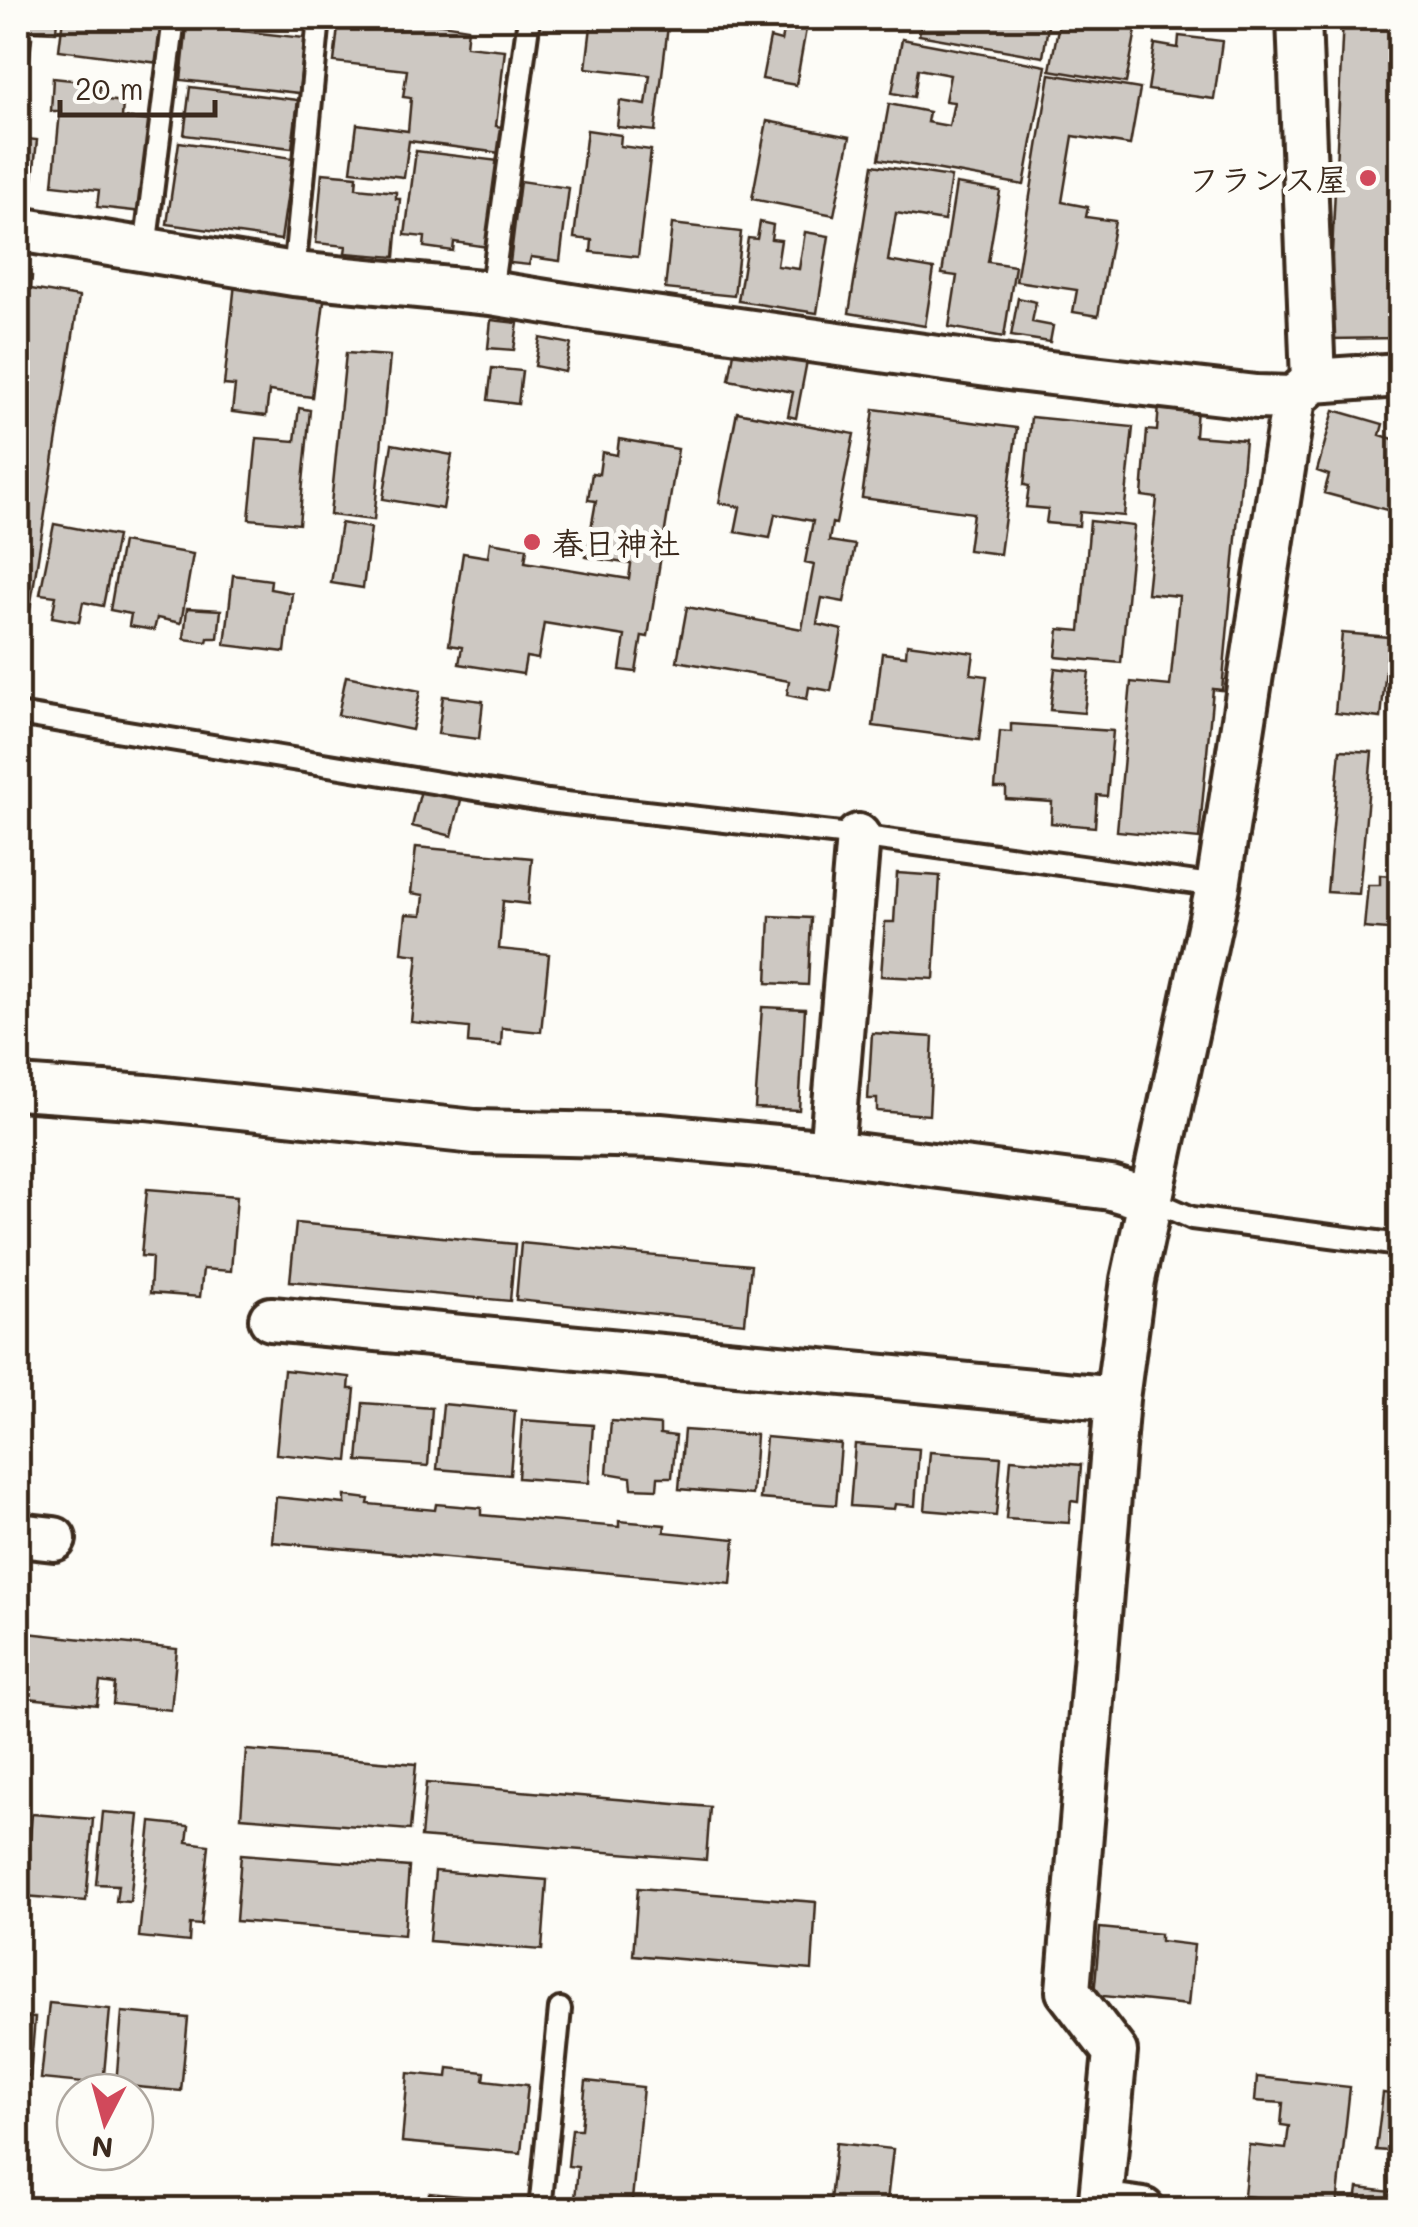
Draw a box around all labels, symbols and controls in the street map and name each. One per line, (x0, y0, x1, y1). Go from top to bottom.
scale bar (60, 55, 215, 117)
text: 20 m (75, 68, 144, 108)
place label: フランス屋 (1188, 157, 1348, 199)
marker: フランス屋 (1357, 167, 1379, 189)
place label: 春日神社 (552, 521, 680, 563)
marker: 春日神社 (521, 531, 543, 553)
north arrow (55, 2072, 155, 2172)
text: N (90, 2129, 115, 2167)

